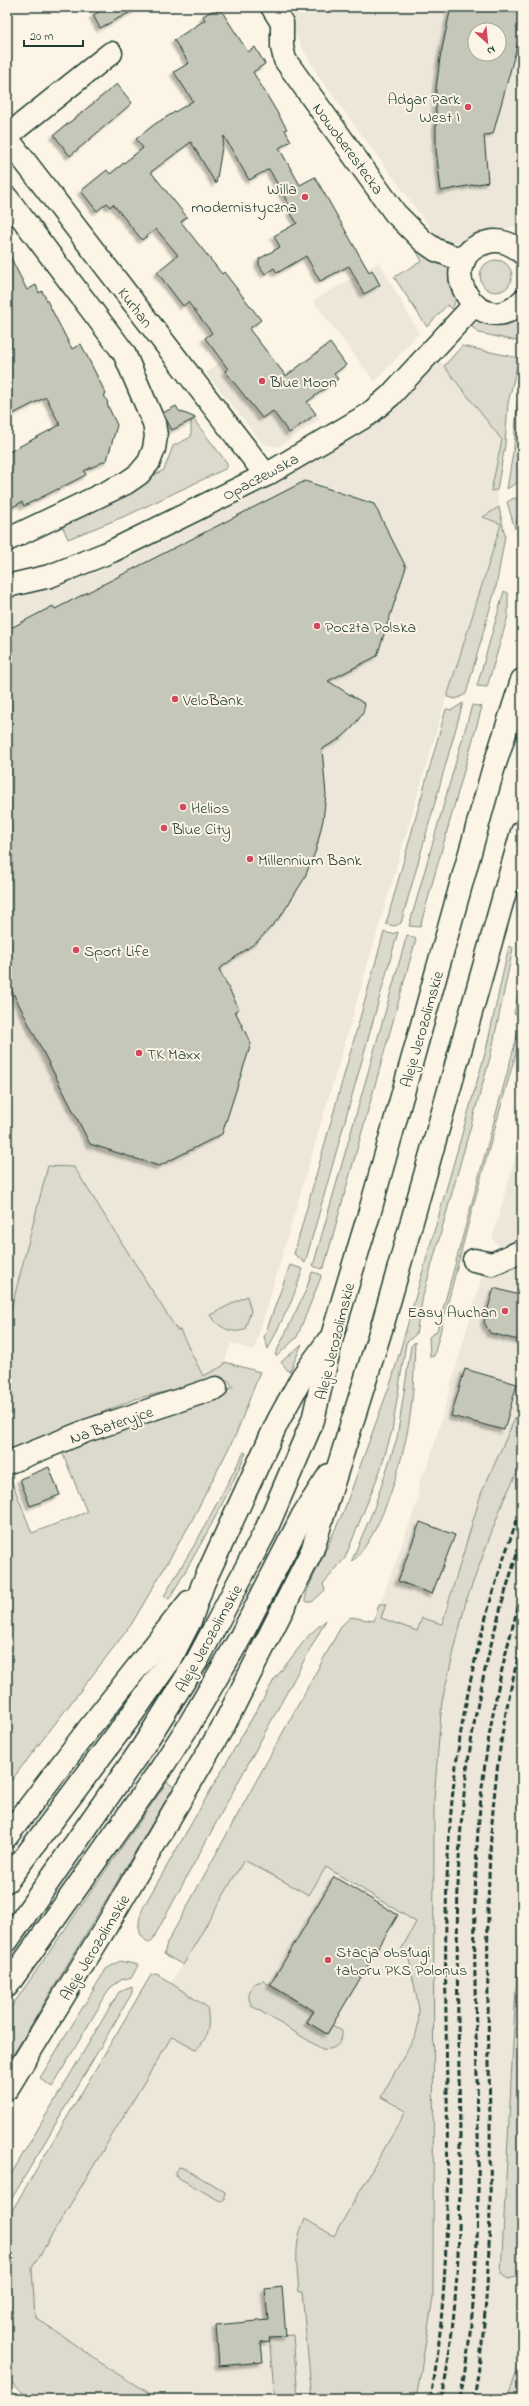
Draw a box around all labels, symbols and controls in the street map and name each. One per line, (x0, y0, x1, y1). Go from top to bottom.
scale bar (24, 22, 83, 48)
north arrow (467, 22, 507, 62)
text: 20 m (30, 28, 53, 46)
text: N (484, 41, 498, 59)
place label: Adgar Park West I (387, 88, 461, 130)
street label: Nowoberestecka (306, 98, 389, 200)
marker: Adgar Park West I (463, 102, 473, 112)
place label: Willa modernistyczna (191, 178, 297, 220)
marker: Willa modernistyczna (300, 192, 310, 202)
street label: Kurhan (111, 283, 158, 334)
place label: Blue Moon (269, 371, 337, 395)
marker: Blue Moon (257, 376, 267, 386)
street label: Opaczewska (219, 448, 303, 508)
place label: Poczta Polska (325, 616, 416, 640)
marker: Poczta Polska (312, 621, 322, 631)
place label: VeloBank (182, 689, 244, 713)
marker: VeloBank (170, 694, 180, 704)
place label: Helios (191, 797, 230, 821)
marker: Helios (178, 802, 188, 812)
place label: Blue City (171, 818, 231, 842)
marker: Blue City (159, 823, 169, 833)
place label: Millennium Bank (258, 849, 363, 873)
marker: Millennium Bank (245, 854, 255, 864)
place label: Sport Life (84, 940, 150, 964)
marker: Sport Life (71, 945, 81, 955)
street label: Aleje Jerozolimskie (395, 968, 451, 1091)
place label: TK Maxx (147, 1043, 201, 1067)
marker: TK Maxx (134, 1048, 144, 1058)
street label: Aleje Jerozolimskie (310, 1280, 362, 1403)
place label: Easy Auchan (407, 1301, 497, 1325)
marker: Easy Auchan (500, 1306, 510, 1316)
street label: Na Bateryjce (67, 1400, 157, 1451)
street label: Aleje Jerozolimskie (170, 1580, 250, 1697)
street label: Aleje Jerozolimskie (55, 1890, 137, 2006)
place label: Stacja obsługi taboru PKS Polonus (336, 1941, 467, 1983)
marker: Stacja obsługi taboru PKS Polonus (323, 1955, 333, 1965)

